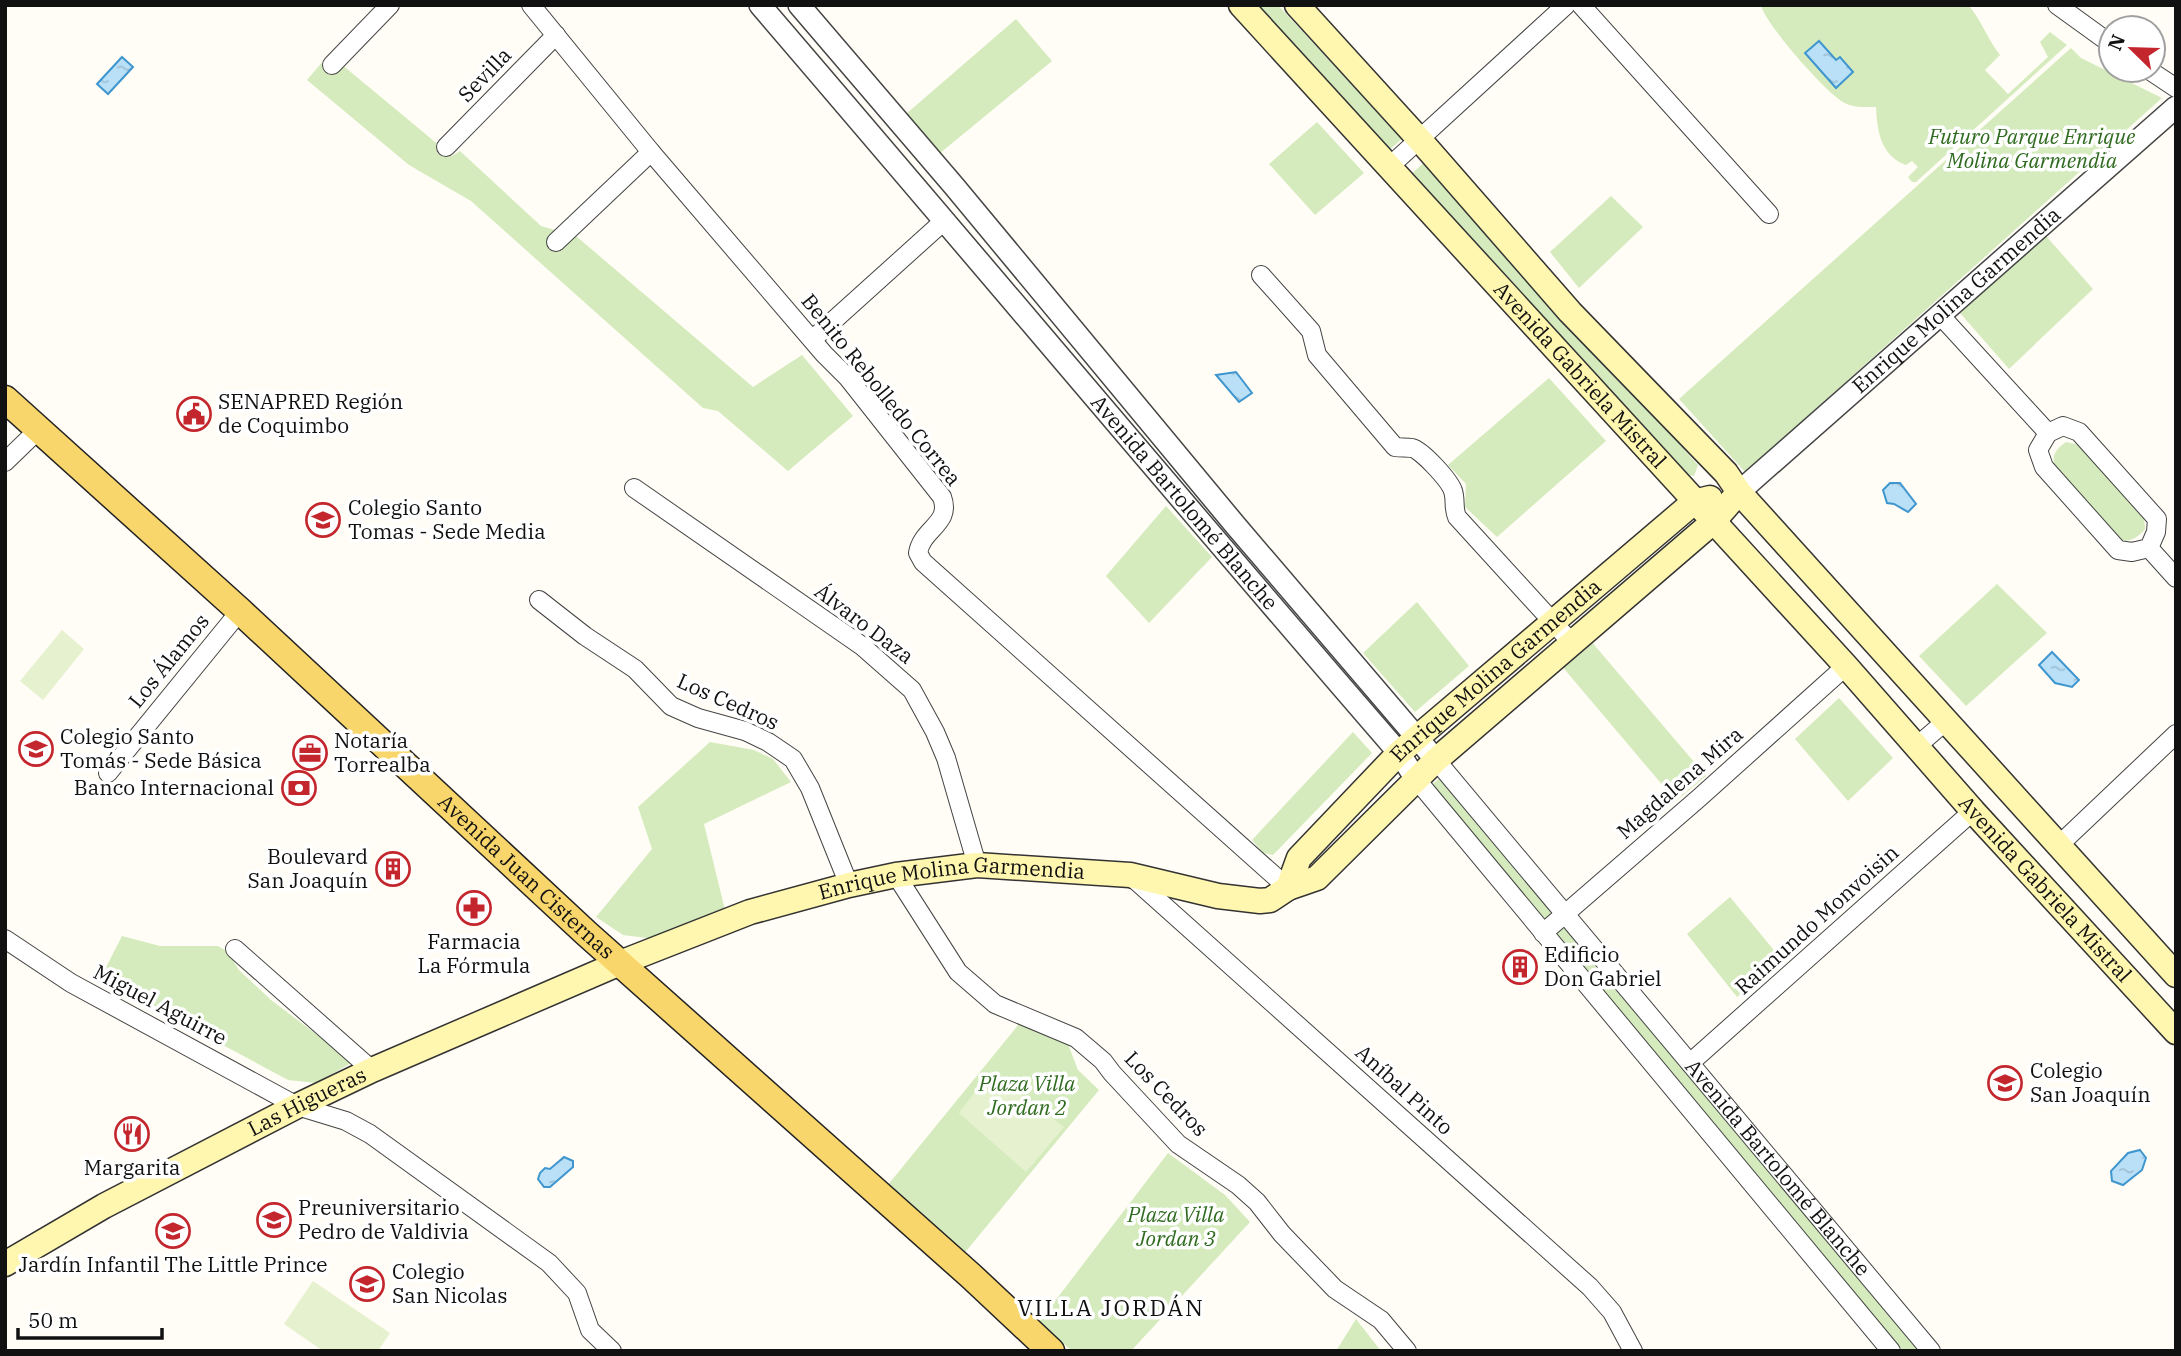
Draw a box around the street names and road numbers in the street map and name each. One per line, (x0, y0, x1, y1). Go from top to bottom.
street label: Sevilla (451, 41, 517, 108)
street label: Enrique Molina Garmendia (1846, 200, 2066, 399)
street label: Avenida Gabriela Mistral (1488, 275, 1673, 474)
street label: Benito Rebolledo Correa (796, 287, 968, 491)
street label: Avenida Bartolomé Blanche (1085, 389, 1285, 616)
street label: Enrique Molina Garmendia (1383, 572, 1607, 767)
street label: Álvaro Daza (809, 577, 920, 670)
street label: Los Álamos (122, 607, 215, 713)
street label: Los Cedros (673, 666, 784, 736)
street label: Magdalena Mira (1610, 720, 1748, 845)
street label: Avenida Juan Cisternas (432, 787, 621, 965)
street label: Avenida Gabriela Mistral (1953, 789, 2138, 988)
street label: Raimundo Monvoisin (1729, 838, 1904, 1000)
street label: Enrique Molina Garmendia (815, 850, 1086, 906)
street label: Miguel Aguirre (89, 957, 232, 1051)
street label: Aníbal Pinto (1350, 1038, 1459, 1141)
street label: Los Cedros (1119, 1045, 1214, 1142)
street label: Avenida Bartolomé Blanche (1679, 1053, 1877, 1281)
street label: Las Higueras (243, 1060, 371, 1142)

